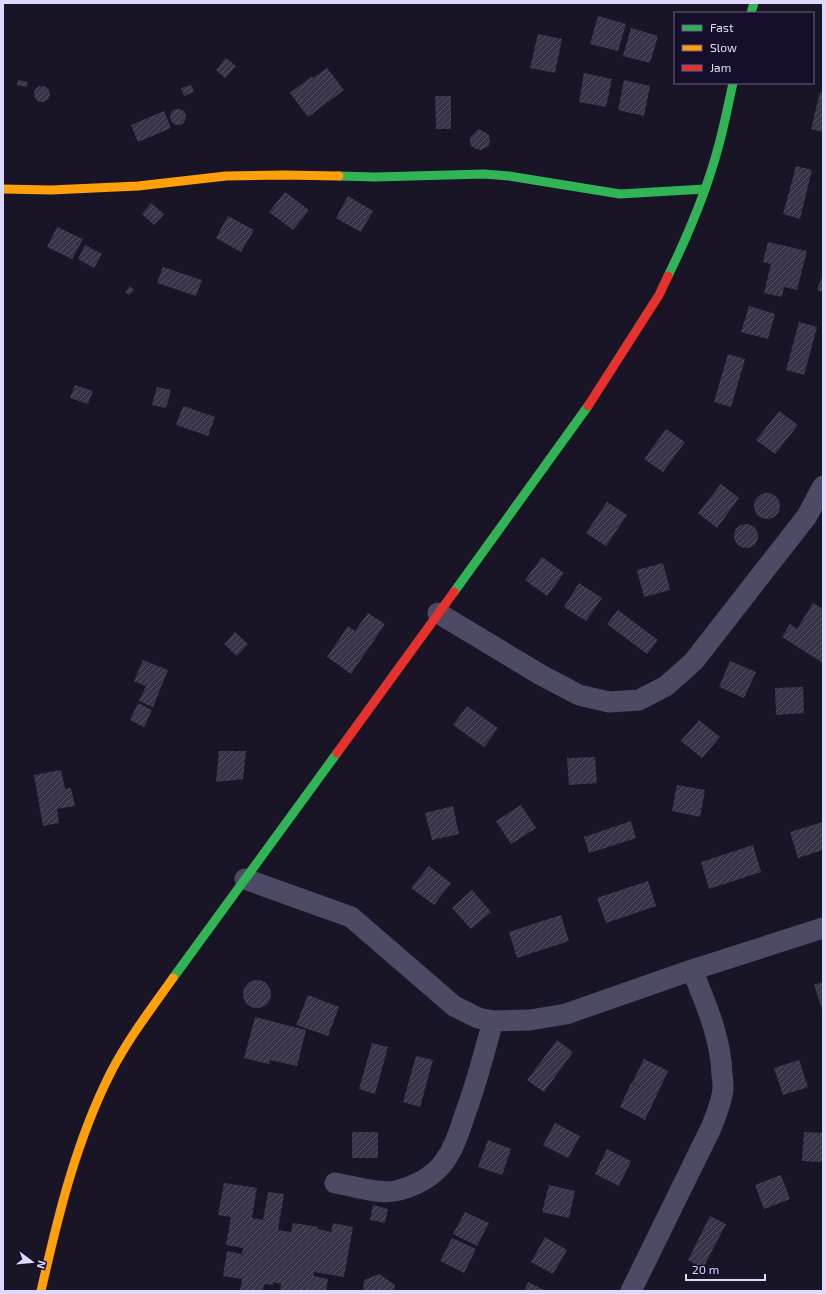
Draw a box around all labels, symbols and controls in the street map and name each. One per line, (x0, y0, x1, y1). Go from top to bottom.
legend (674, 12, 814, 84)
text: Fast (710, 20, 734, 34)
text: Slow (710, 40, 737, 54)
text: Jam (710, 60, 731, 74)
north arrow (12, 1242, 52, 1282)
scale bar (686, 1256, 765, 1282)
text: N (35, 1259, 49, 1271)
text: 20 m (692, 1262, 719, 1276)

